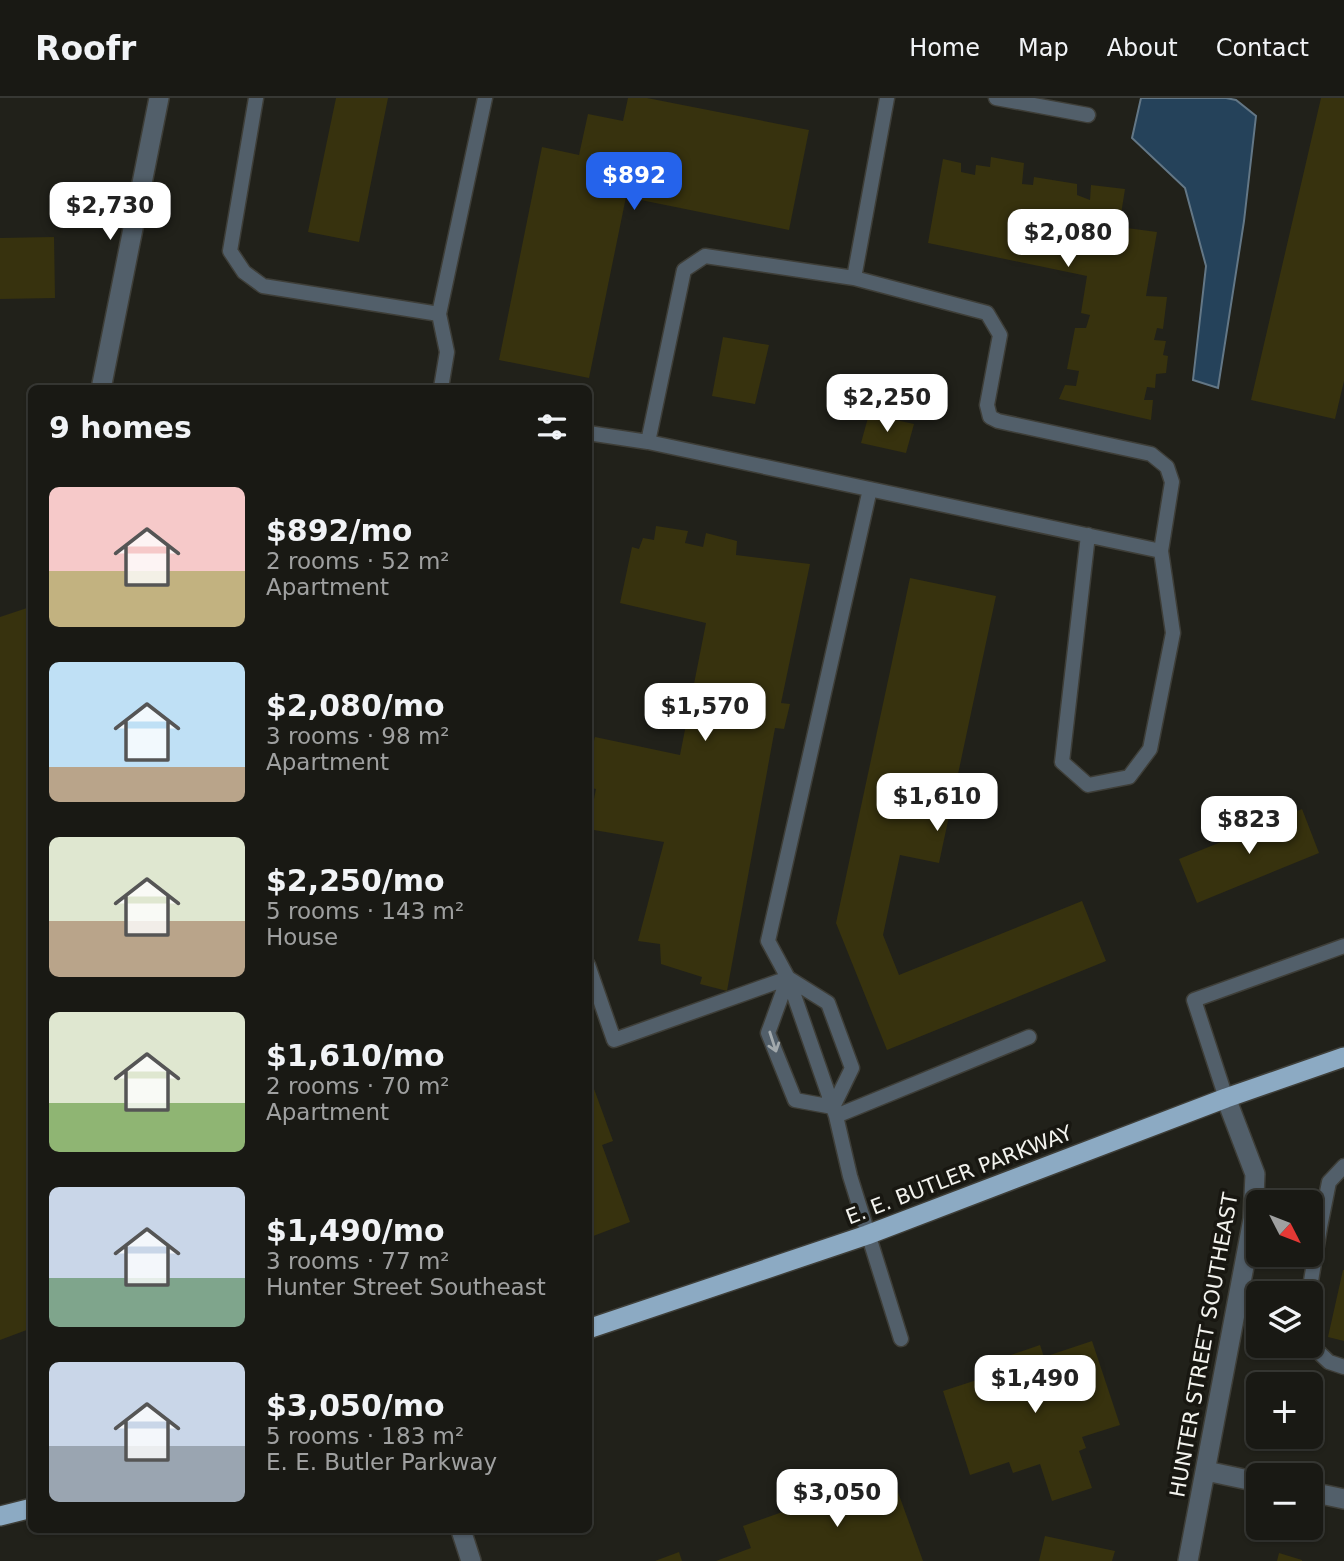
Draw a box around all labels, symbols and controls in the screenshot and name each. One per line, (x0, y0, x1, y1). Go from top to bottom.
text: Roofr (35, 29, 136, 68)
text: Home (909, 34, 980, 62)
text: Map (1018, 34, 1069, 62)
text: About (1107, 34, 1178, 62)
text: Contact (1216, 34, 1309, 62)
pin: $892 (593, 152, 675, 212)
text: $892 (602, 162, 666, 188)
pin: $2,730 (53, 183, 167, 242)
text: $2,730 (66, 192, 154, 218)
pin: $2,080 (1011, 209, 1125, 269)
text: $2,080 (1024, 219, 1112, 245)
pin: $2,250 (830, 374, 944, 434)
text: $2,250 (843, 384, 931, 410)
icon: filters (533, 408, 571, 446)
text: 9 homes (49, 410, 192, 445)
text: $892/mo (266, 513, 412, 548)
icon: home (105, 515, 189, 599)
text: 2 rooms · 52 m² (266, 548, 450, 574)
text: Apartment (266, 574, 389, 600)
pin: $1,570 (648, 684, 762, 743)
text: $2,080/mo (266, 688, 445, 723)
icon: home (105, 690, 189, 774)
text: $1,570 (661, 693, 749, 719)
text: 3 rooms · 98 m² (266, 723, 450, 749)
text: Apartment (266, 749, 389, 775)
pin: $1,610 (880, 774, 994, 833)
text: $1,610 (893, 783, 981, 809)
pin: $823 (1208, 796, 1290, 856)
text: $823 (1217, 806, 1281, 832)
text: $2,250/mo (266, 863, 445, 898)
icon: home (105, 865, 189, 949)
text: 5 rooms · 143 m² (266, 898, 464, 924)
text: House (266, 924, 338, 950)
one-way arrow (767, 1030, 780, 1052)
text: $1,610/mo (266, 1038, 445, 1073)
icon: home (105, 1040, 189, 1124)
text: 2 rooms · 70 m² (266, 1073, 450, 1099)
text: Apartment (266, 1099, 389, 1125)
street label: E. E. BUTLER PARKWAY (842, 1121, 1076, 1229)
north arrow (1246, 1190, 1323, 1267)
map controls (1246, 1190, 1323, 1540)
street label: HUNTER STREET SOUTHEAST (1165, 1191, 1243, 1499)
text: $1,490/mo (266, 1213, 445, 1248)
icon: home (105, 1215, 189, 1299)
text: 3 rooms · 77 m² (266, 1248, 450, 1274)
text: Hunter Street Southeast (266, 1274, 546, 1300)
button: layers (1246, 1281, 1323, 1358)
pin: $1,490 (978, 1356, 1092, 1415)
text: $1,490 (991, 1365, 1079, 1391)
button: + (1246, 1372, 1323, 1449)
text: $3,050/mo (266, 1388, 445, 1423)
icon: home (105, 1390, 189, 1474)
text: 5 rooms · 183 m² (266, 1423, 464, 1449)
text: E. E. Butler Parkway (266, 1449, 497, 1475)
button: − (1246, 1463, 1323, 1540)
pin: $3,050 (780, 1470, 894, 1529)
text: $3,050 (793, 1479, 881, 1505)

